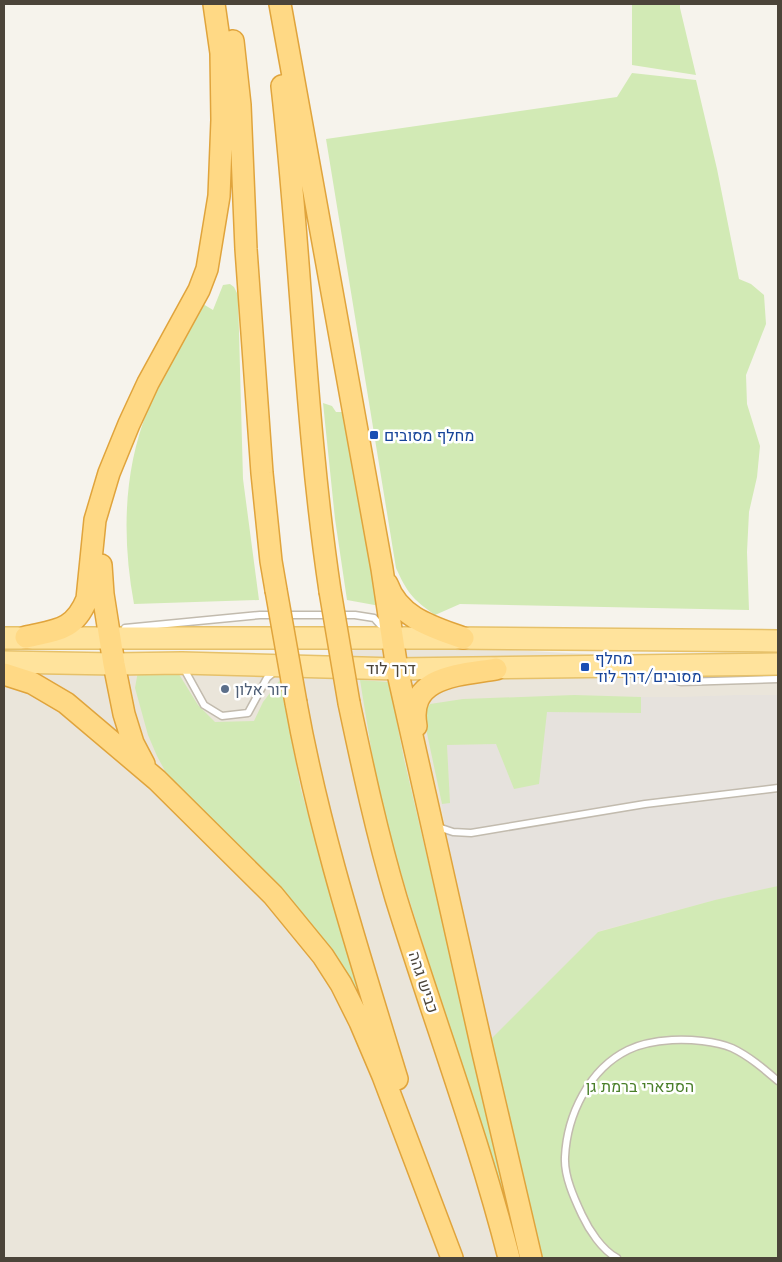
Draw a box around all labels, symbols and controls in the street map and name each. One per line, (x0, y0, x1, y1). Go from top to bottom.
place label: מחלף מסובים (384, 425, 474, 445)
marker: מחלף מסובים (368, 429, 380, 441)
place label: מחלף מסובים/דרך לוד (595, 648, 702, 686)
street label: דרך לוד (366, 658, 416, 678)
marker: מחלף מסובים/דרך לוד (579, 661, 591, 673)
place label: דור אלון (235, 679, 288, 699)
marker: דור אלון (219, 683, 231, 695)
street label: כביש גהה (405, 949, 443, 1015)
park label: הספארי ברמת גן (586, 1076, 694, 1096)

